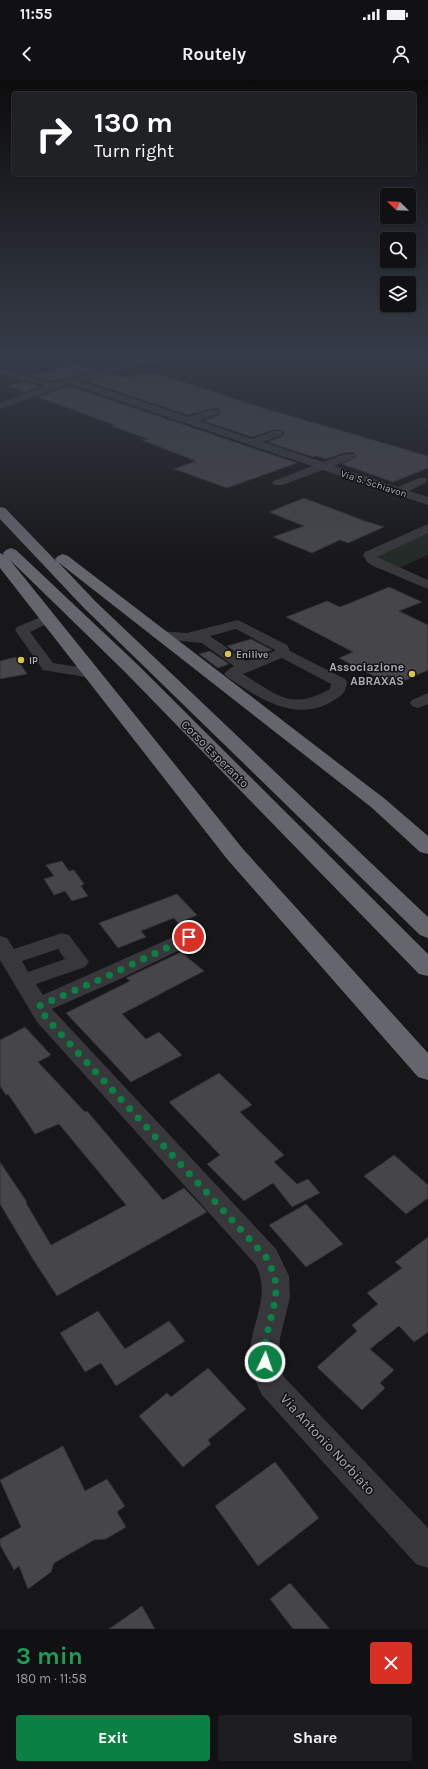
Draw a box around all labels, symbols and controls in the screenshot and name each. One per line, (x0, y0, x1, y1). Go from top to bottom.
text: 11:55 (20, 5, 52, 23)
icon: back (16, 43, 38, 65)
text: Routely (182, 43, 246, 65)
icon: person (390, 43, 412, 65)
text: 130 m (94, 106, 173, 139)
icon: right (28, 108, 80, 160)
text: Turn right (94, 140, 174, 162)
north arrow (380, 188, 416, 224)
map controls (380, 188, 416, 312)
button: search (380, 232, 416, 268)
button: layers (380, 276, 416, 312)
street label: Via S. Schiavon (339, 468, 408, 500)
marker: Enilive (223, 649, 233, 659)
place label: Enilive (236, 649, 268, 661)
marker: IP (16, 655, 26, 665)
place label: IP (29, 655, 38, 667)
place label: Associazione ABRAXAS (329, 660, 404, 688)
marker: Associazione ABRAXAS (407, 669, 417, 679)
street label: Corso Esperanto (178, 717, 252, 791)
pin (172, 920, 206, 954)
icon: arrive (178, 926, 200, 948)
position arrow (244, 1341, 286, 1383)
street label: Via Antonio Norbiato (277, 1390, 379, 1498)
text: 3 min (16, 1642, 83, 1670)
button: close (370, 1642, 412, 1684)
text: 180 m · 11:58 (16, 1671, 87, 1686)
button: Exit (16, 1715, 210, 1761)
button: Share (218, 1715, 412, 1761)

